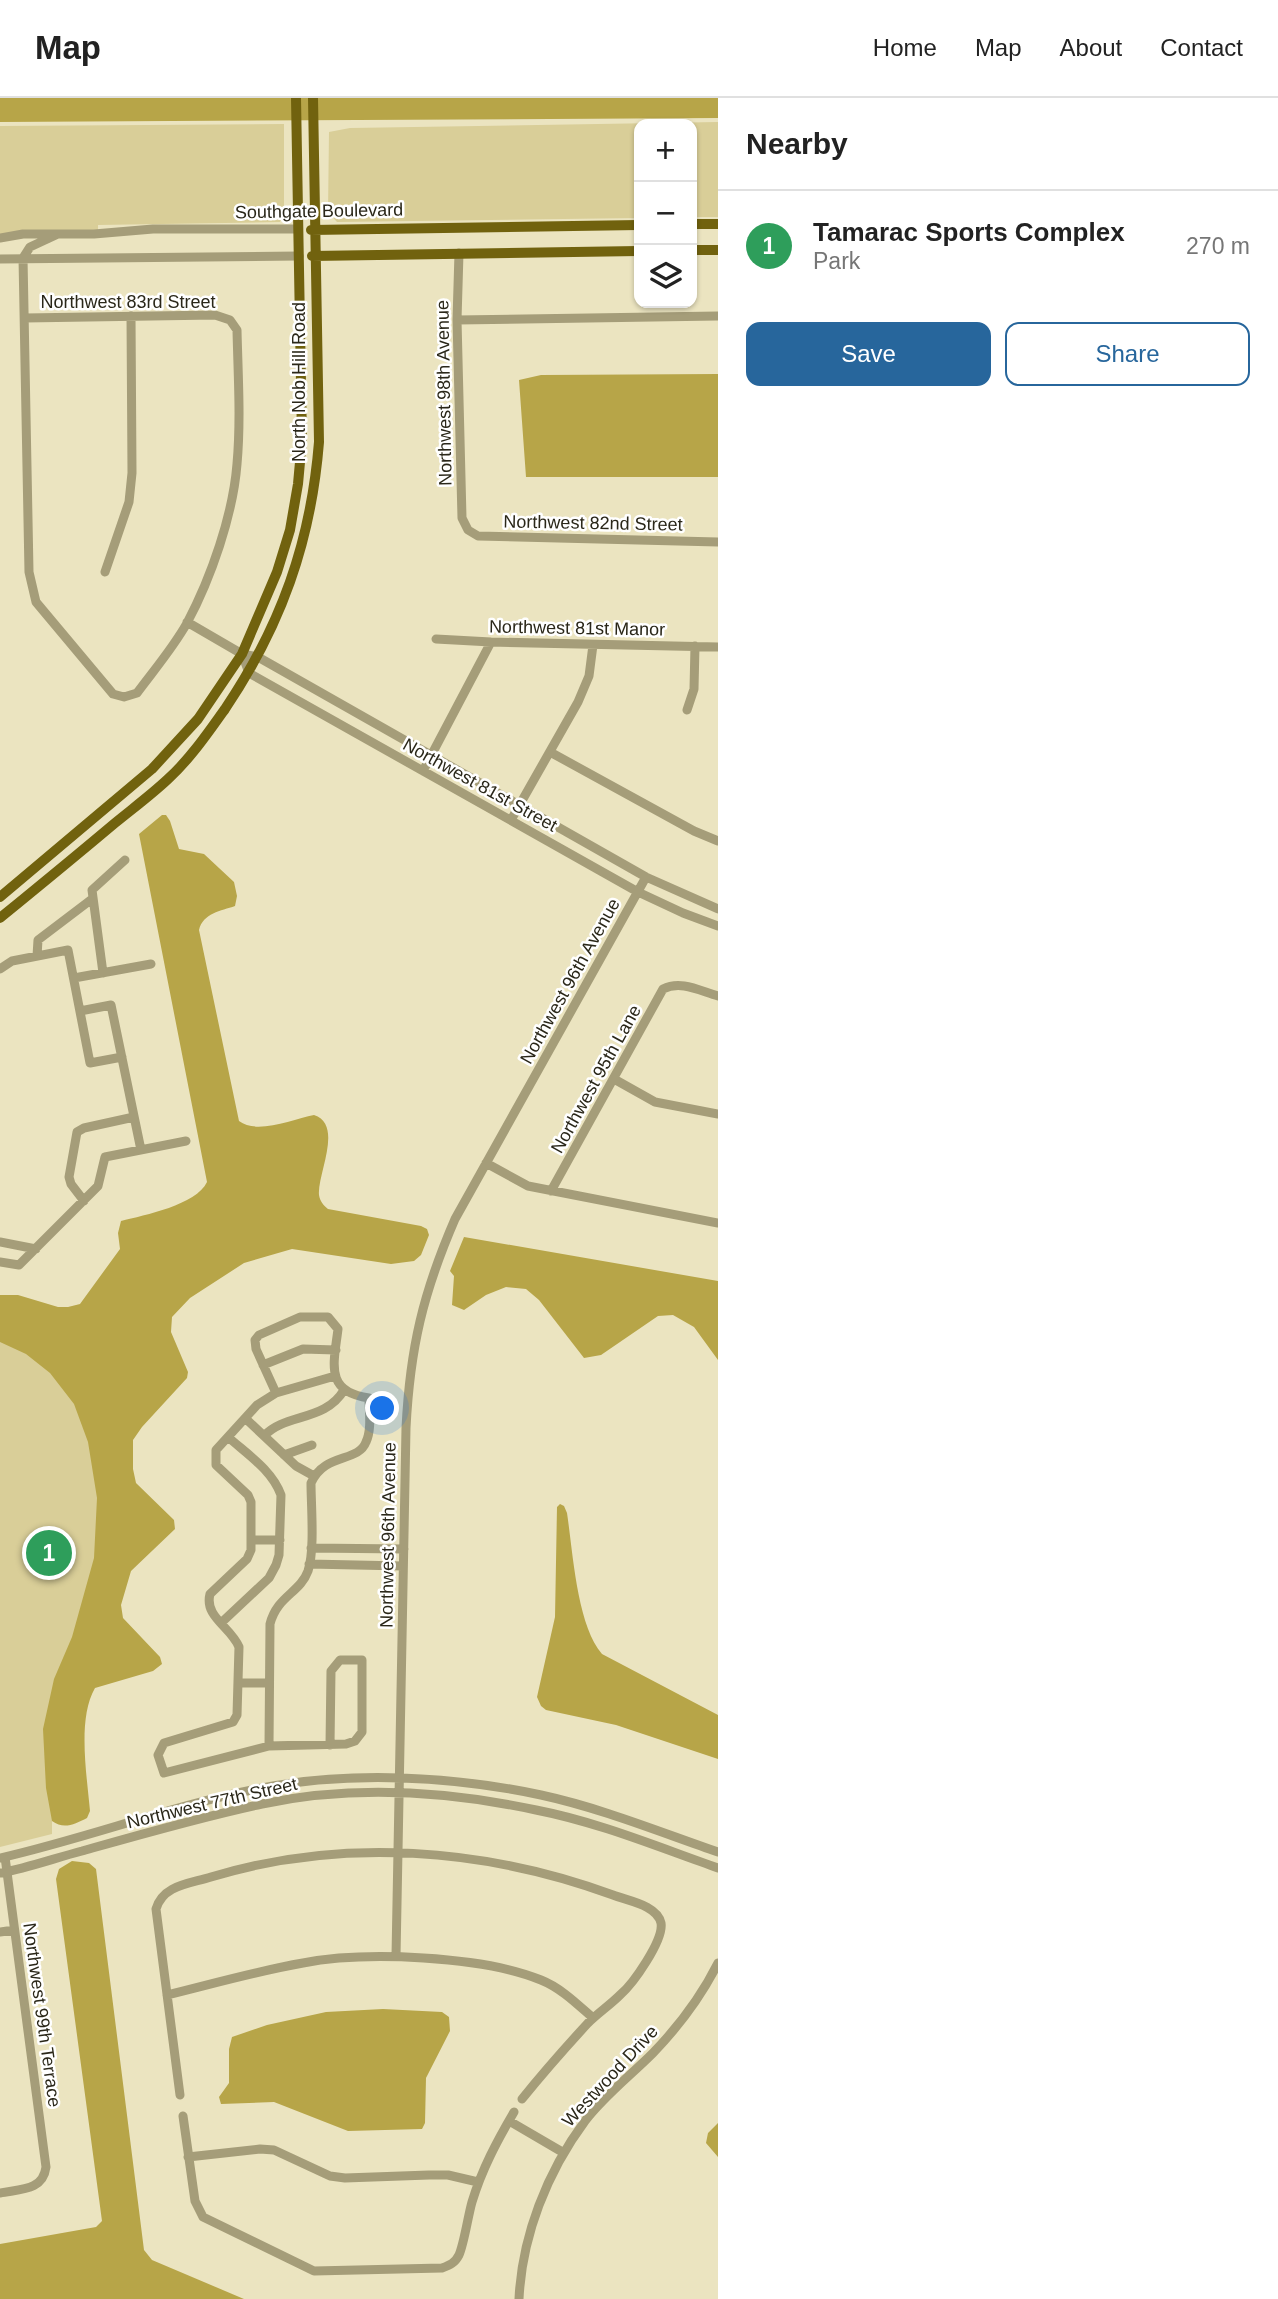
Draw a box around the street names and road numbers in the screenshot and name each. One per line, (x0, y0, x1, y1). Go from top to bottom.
street label: Southgate Boulevard (235, 200, 403, 222)
street label: Northwest 83rd Street (40, 292, 216, 312)
street label: Northwest 98th Avenue (432, 300, 456, 486)
street label: North Nob Hill Road (289, 302, 309, 462)
street label: Northwest 82nd Street (503, 511, 683, 535)
street label: Northwest 81st Manor (489, 616, 665, 640)
street label: Northwest 81st Street (399, 734, 561, 836)
street label: Northwest 96th Avenue (516, 895, 624, 1067)
street label: Northwest 95th Lane (547, 1002, 645, 1156)
street label: Northwest 96th Avenue (376, 1442, 400, 1628)
street label: Northwest 77th Street (125, 1774, 299, 1832)
street label: Northwest 99th Terrace (19, 1922, 65, 2108)
street label: Westwood Drive (558, 2021, 662, 2131)

